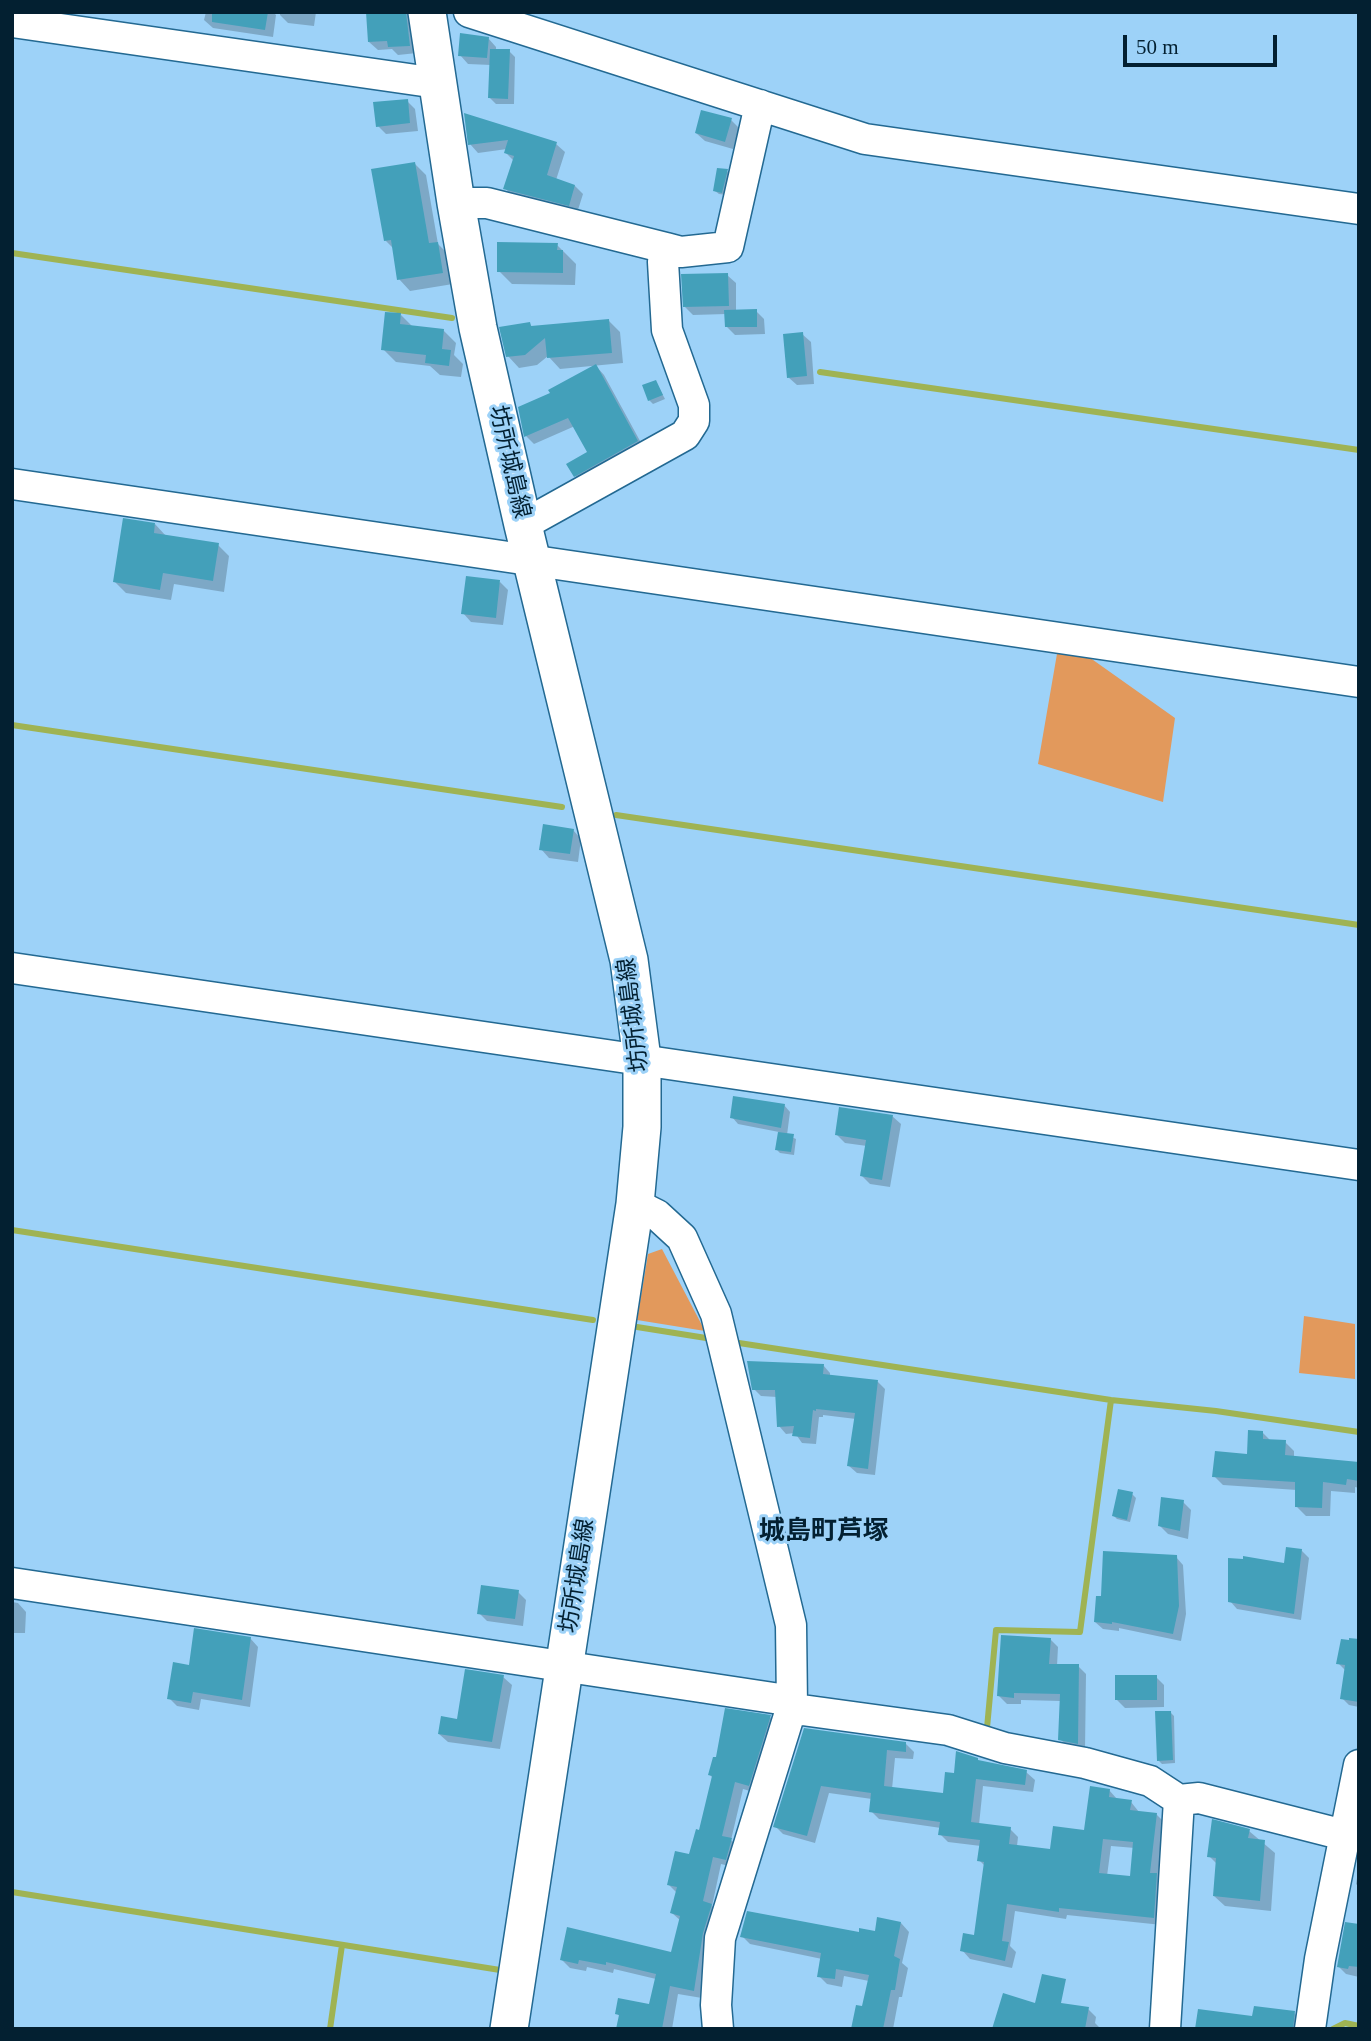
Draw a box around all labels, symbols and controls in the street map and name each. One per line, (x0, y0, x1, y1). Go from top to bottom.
scale bar (1126, 21, 1280, 65)
text: 50 m (1136, 35, 1179, 59)
street label: 坊所城島線 (483, 403, 535, 521)
street label: 坊所城島線 (613, 956, 655, 1074)
district label: 城島町芦塚 (759, 1516, 889, 1548)
street label: 坊所城島線 (555, 1517, 601, 1635)

